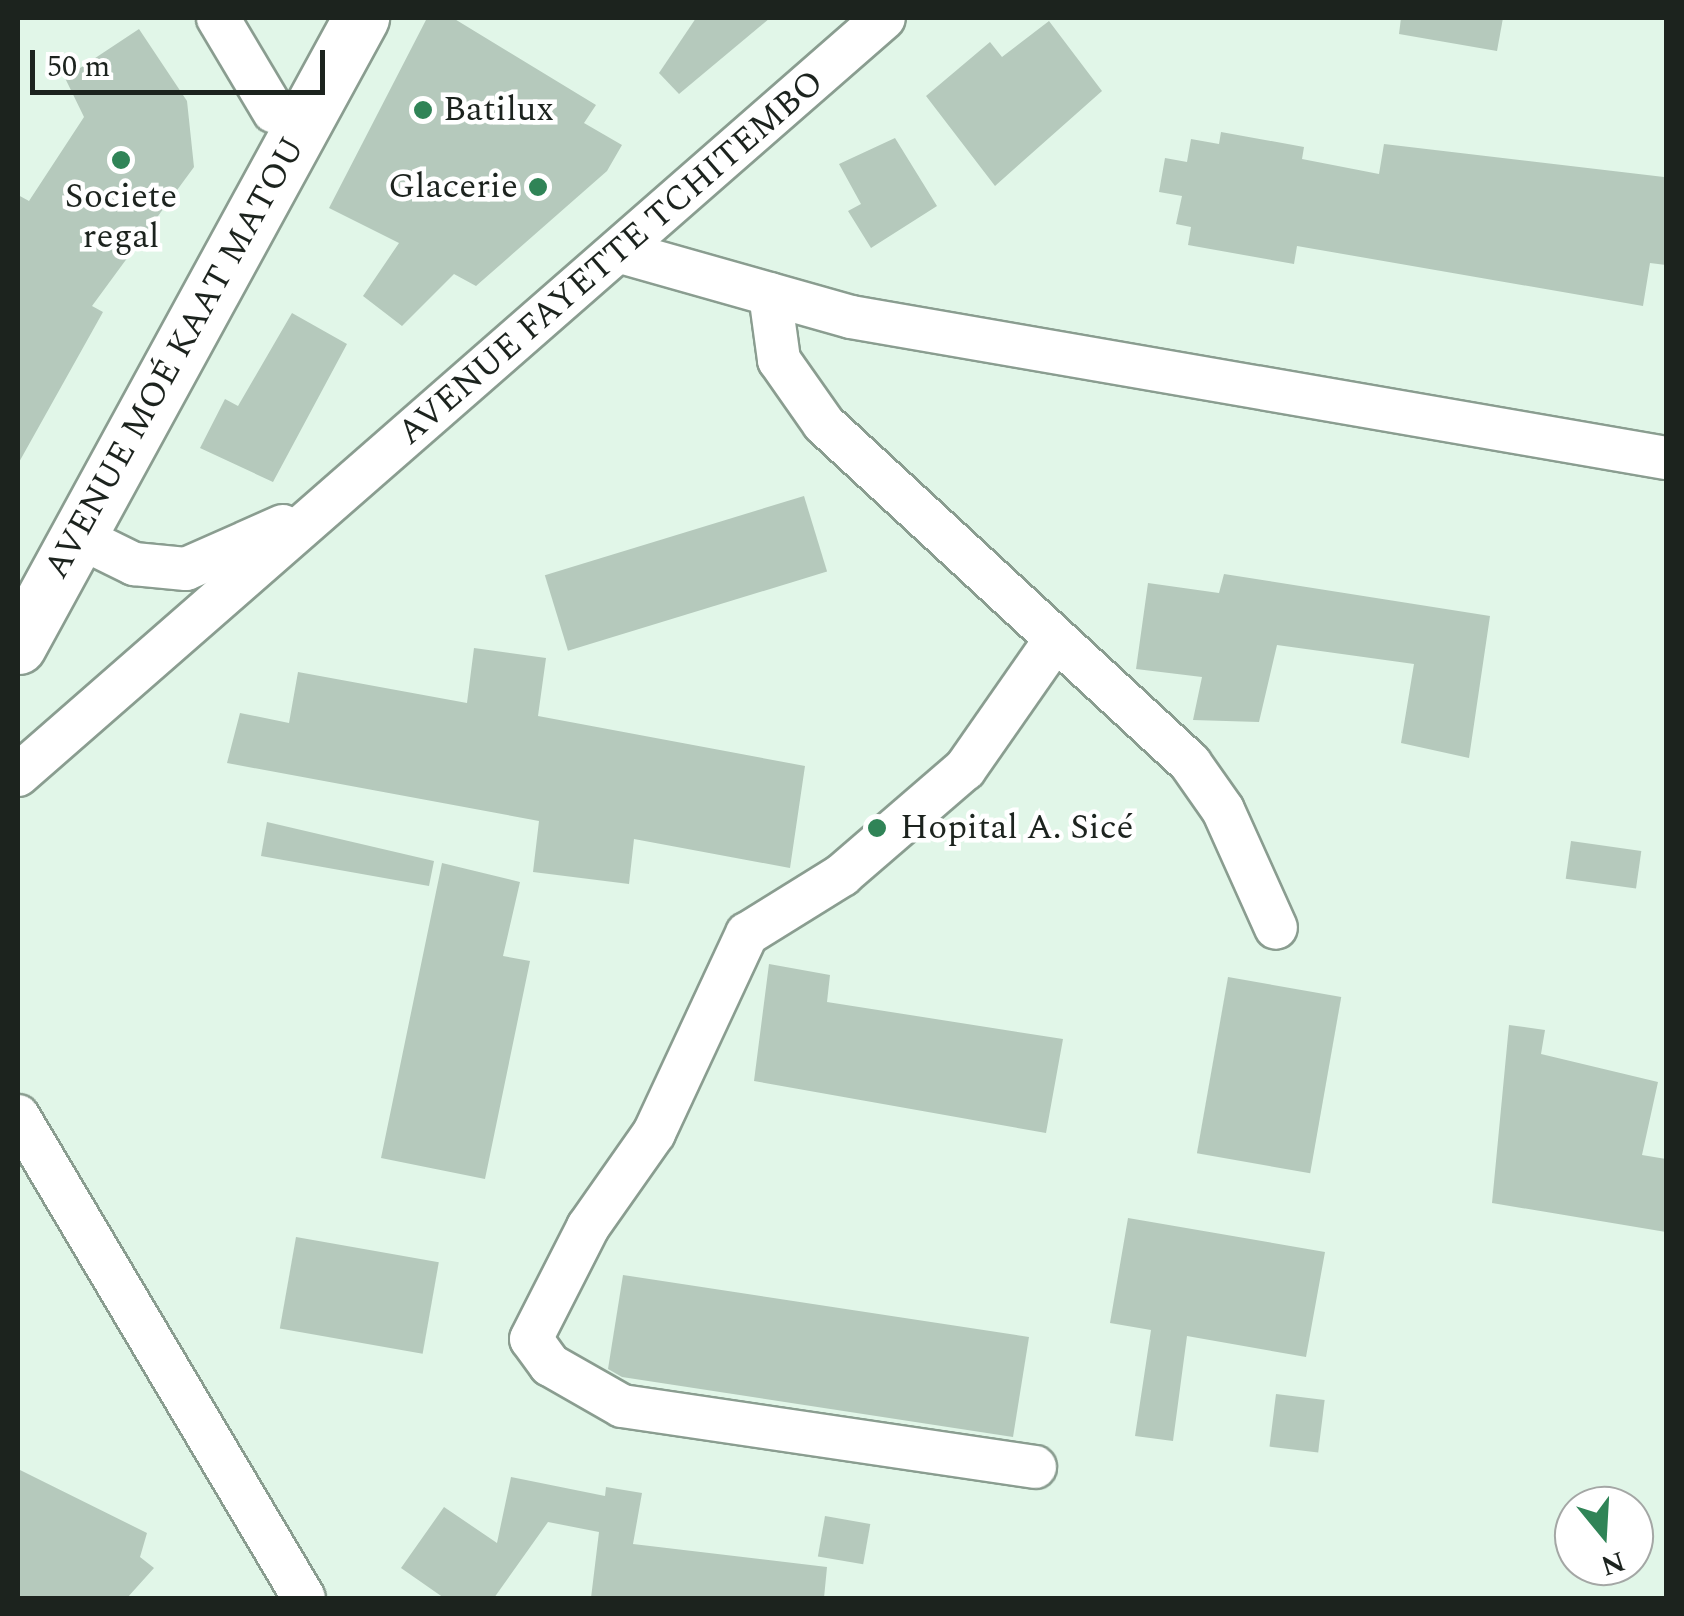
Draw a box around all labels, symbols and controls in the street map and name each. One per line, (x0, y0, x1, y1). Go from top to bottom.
scale bar (35, 30, 330, 92)
text: 50 m (47, 44, 110, 90)
street label: AVENUE FAYETTE TCHITEMBO (390, 62, 832, 454)
place label: Batilux (443, 89, 554, 131)
marker: Batilux (412, 99, 434, 121)
street label: AVENUE MOÉ KAAT MATOU (36, 130, 314, 586)
marker: Societe regal (110, 149, 132, 171)
place label: Glacerie (388, 166, 518, 208)
place label: Societe regal (65, 176, 177, 258)
marker: Glacerie (527, 176, 549, 198)
place label: Hopital A. Sicé (900, 807, 1133, 849)
marker: Hopital A. Sicé (864, 815, 890, 841)
north arrow (1554, 1486, 1654, 1586)
text: N (1595, 1539, 1630, 1587)

